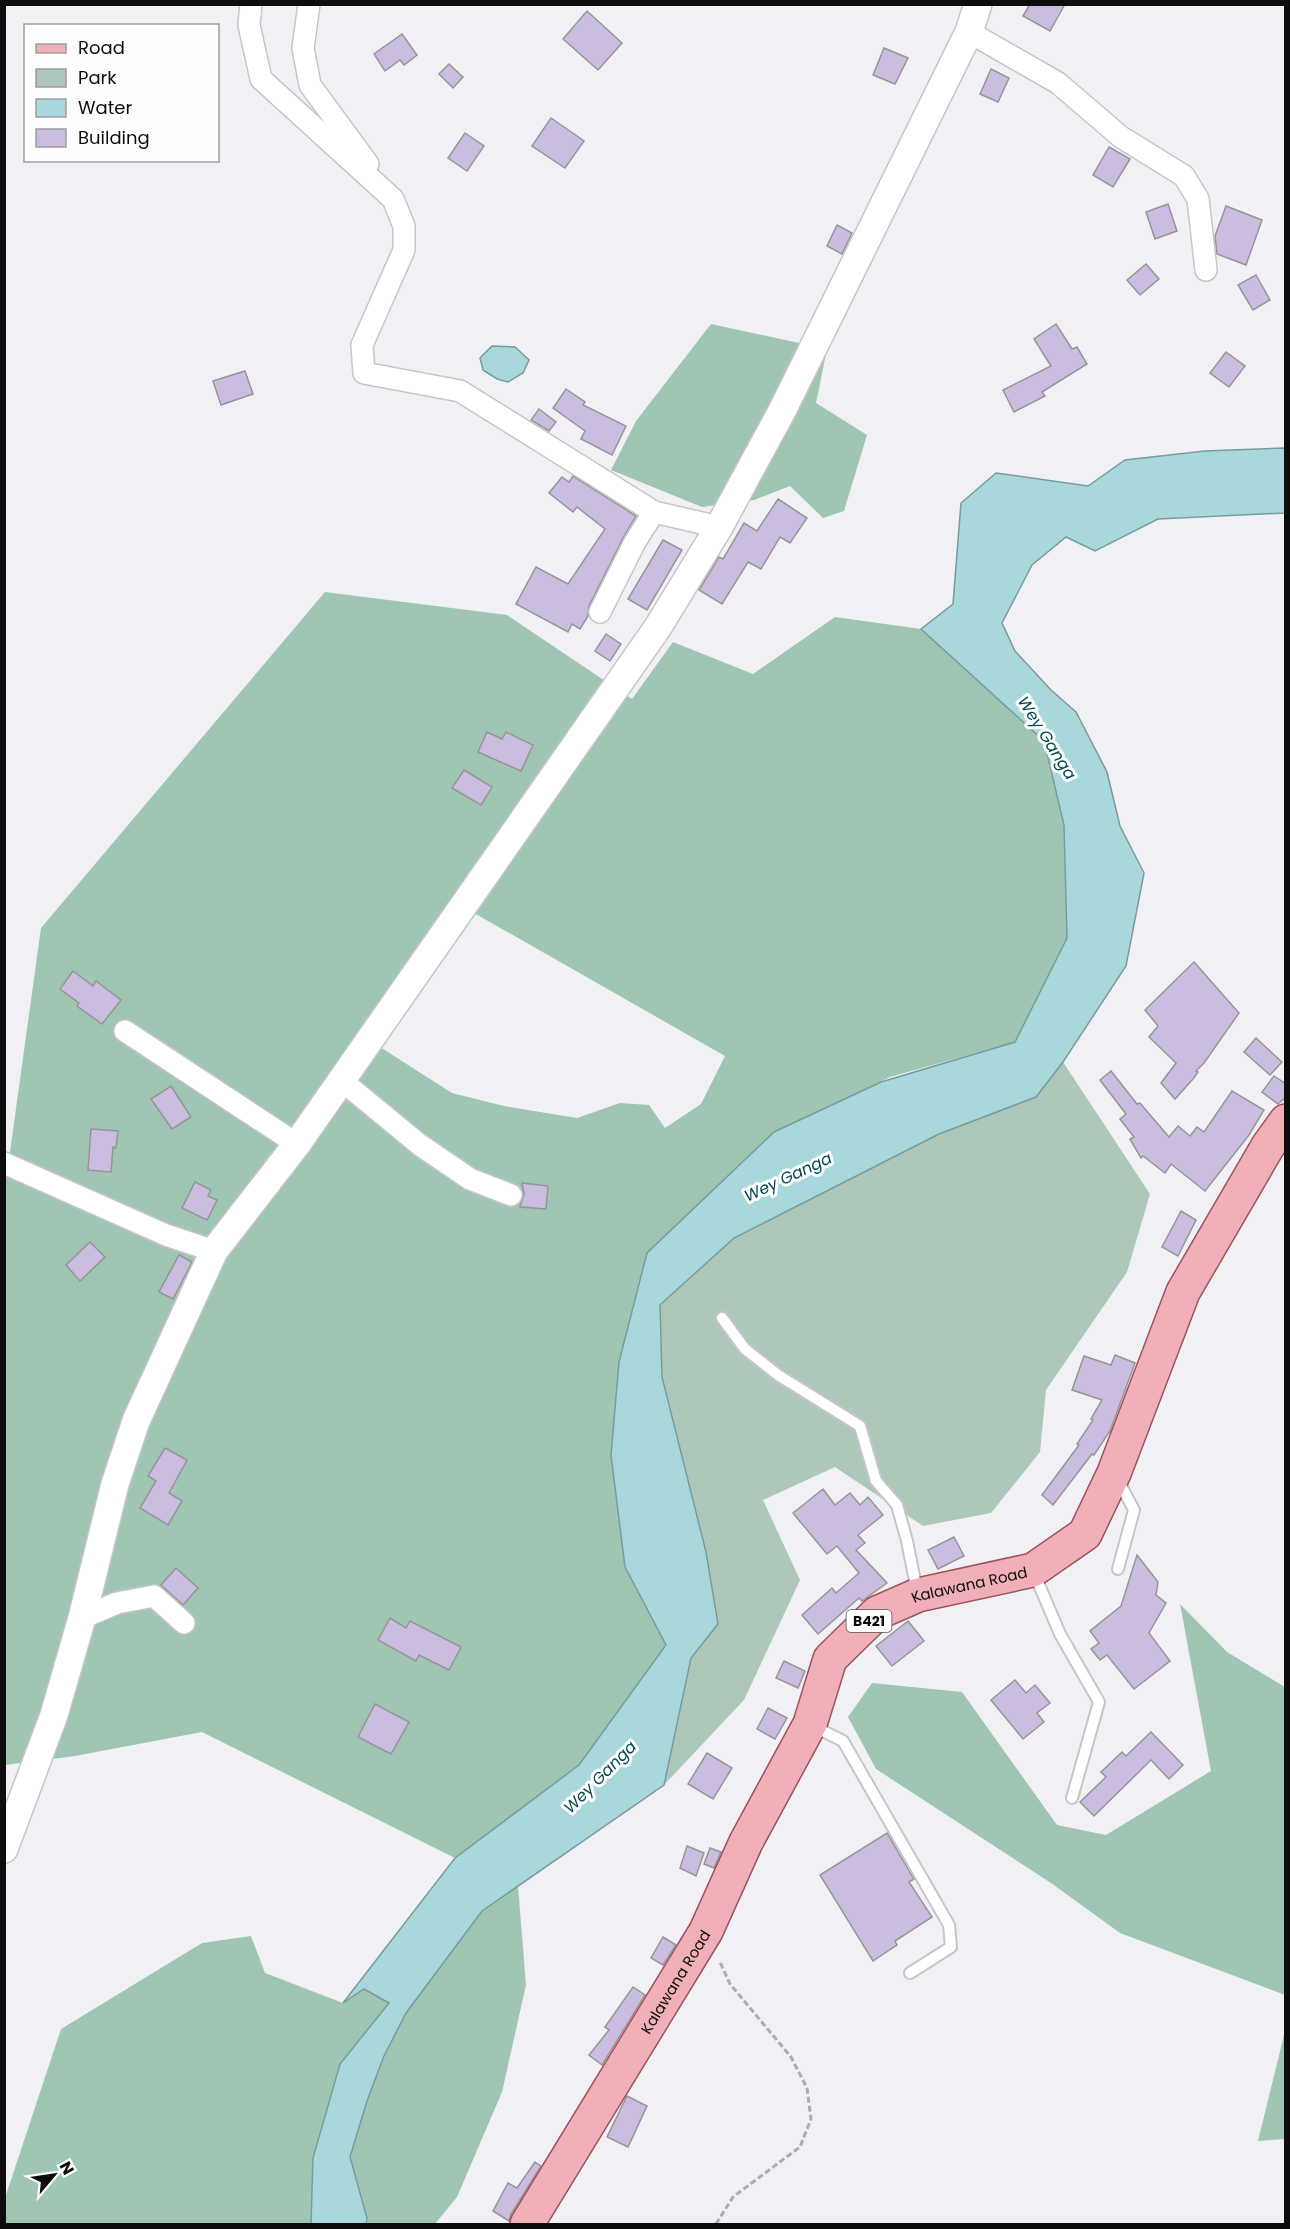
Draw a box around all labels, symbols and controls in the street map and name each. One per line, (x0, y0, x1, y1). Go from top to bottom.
legend (24, 24, 219, 162)
text: Road (78, 35, 125, 60)
text: Park (78, 65, 117, 90)
text: Water (78, 95, 132, 120)
text: Building (78, 125, 150, 150)
water label: Wey Ganga (1012, 692, 1082, 784)
water label: Wey Ganga (740, 1147, 836, 1207)
street label: Kalawana Road (908, 1561, 1029, 1607)
road number: B421 (846, 1610, 892, 1632)
water label: Wey Ganga (558, 1735, 642, 1819)
street label: Kalawana Road (635, 1926, 715, 2038)
north arrow (24, 2145, 84, 2205)
text: N (54, 2157, 80, 2179)

